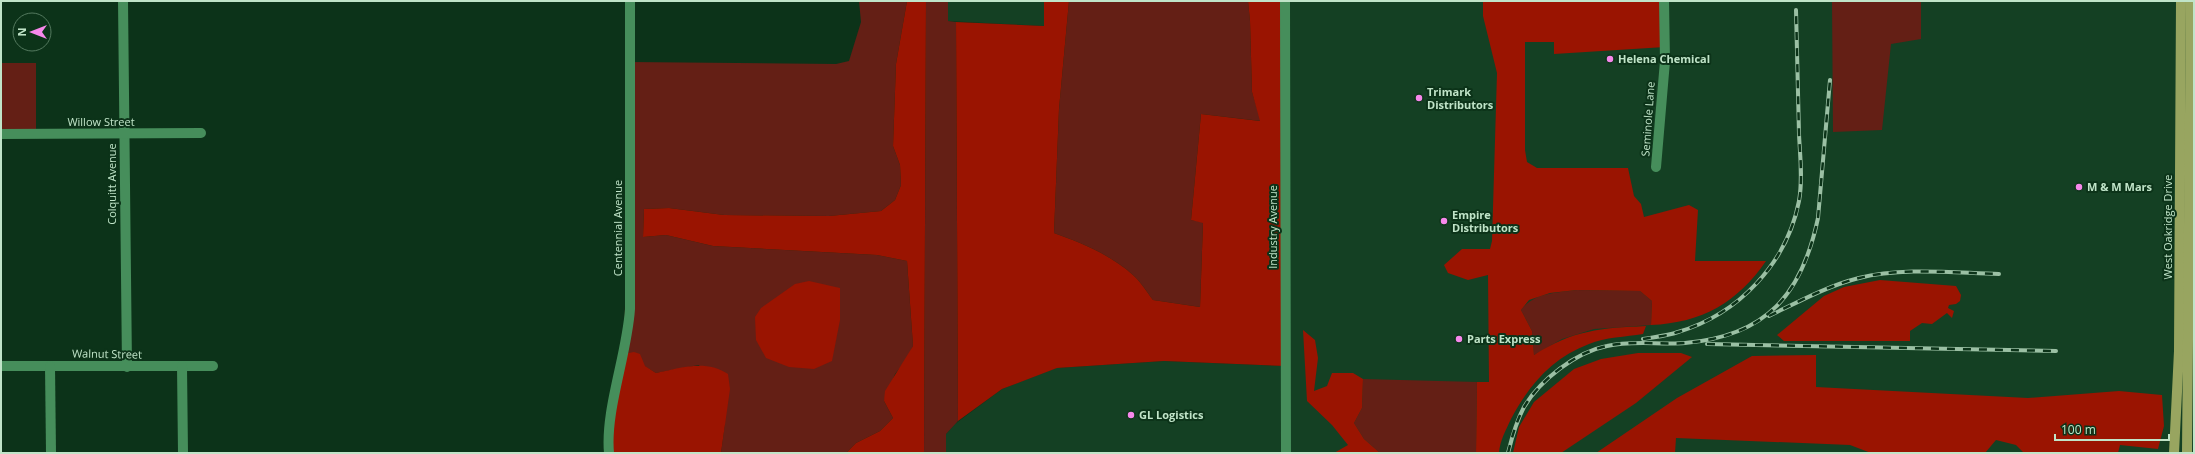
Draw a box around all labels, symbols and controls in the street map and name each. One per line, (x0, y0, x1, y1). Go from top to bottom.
north arrow (12, 12, 52, 52)
text: N (14, 28, 29, 36)
place label: Helena Chemical (1618, 51, 1710, 66)
marker: Helena Chemical (1605, 54, 1615, 64)
street label: Seminole Lane (1637, 81, 1658, 157)
place label: Trimark Distributors (1427, 84, 1494, 112)
marker: Trimark Distributors (1414, 93, 1424, 103)
street label: Willow Street (67, 114, 135, 129)
street label: Colquitt Avenue (104, 143, 119, 225)
street label: West Oakridge Drive (2160, 175, 2175, 279)
place label: M & M Mars (2087, 179, 2153, 194)
street label: Centennial Avenue (610, 180, 625, 276)
marker: M & M Mars (2074, 182, 2084, 192)
street label: Industry Avenue (1265, 185, 1280, 269)
place label: Empire Distributors (1452, 207, 1519, 235)
marker: Empire Distributors (1439, 216, 1449, 226)
place label: Parts Express (1467, 331, 1541, 346)
marker: Parts Express (1454, 334, 1464, 344)
street label: Walnut Street (72, 345, 142, 362)
place label: GL Logistics (1139, 407, 1204, 422)
marker: GL Logistics (1126, 410, 1136, 420)
scale bar (2055, 416, 2169, 442)
text: 100 m (2061, 421, 2096, 438)

